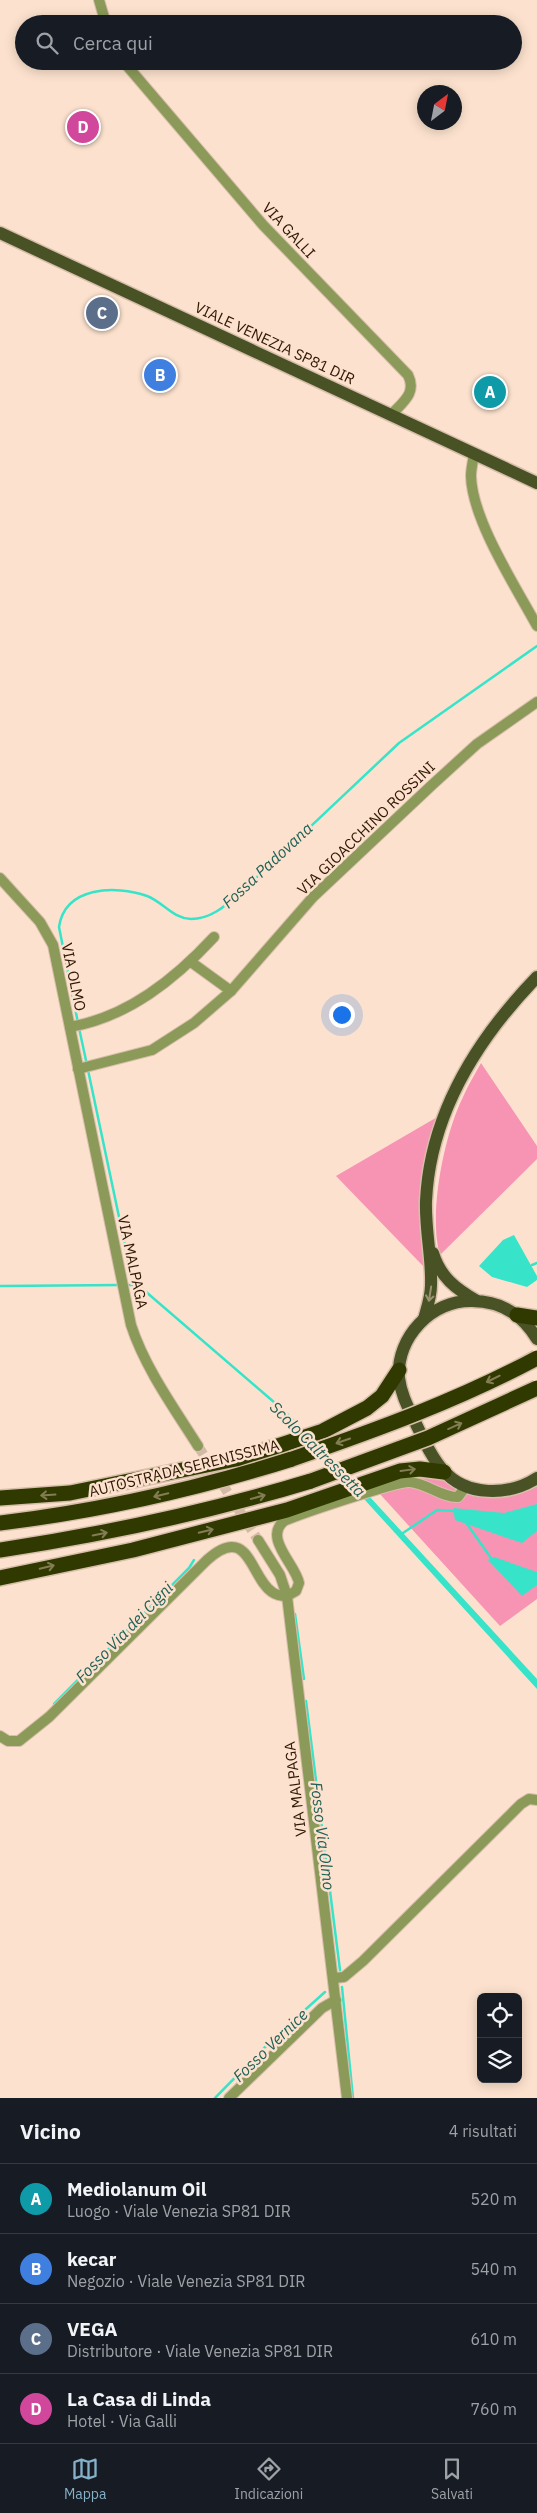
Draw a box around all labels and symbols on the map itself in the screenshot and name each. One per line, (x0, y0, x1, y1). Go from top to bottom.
north arrow (417, 85, 462, 130)
pin: D (67, 108, 99, 146)
street label: VIA GALLI (258, 198, 320, 262)
pin: C (86, 294, 118, 332)
street label: VIALE VENEZIA SP81 DIR (192, 297, 358, 389)
pin: B (144, 356, 176, 394)
pin: A (474, 373, 506, 411)
street label: VIA GIOACCHINO ROSSINI (293, 757, 439, 899)
water label: Fossa Padovana (218, 818, 316, 912)
street label: VIA OLMO (58, 941, 90, 1013)
your location (329, 1002, 355, 1028)
street label: VIA MALPAGA (114, 1213, 152, 1311)
one-way arrow (424, 1286, 434, 1302)
one-way arrow (486, 1375, 501, 1385)
water label: Scolo Caltressetta (266, 1397, 370, 1501)
one-way arrow (447, 1420, 462, 1430)
street label: AUTOSTRADA SERENISSIMA (87, 1435, 281, 1501)
one-way arrow (336, 1437, 351, 1446)
one-way arrow (400, 1465, 416, 1475)
one-way arrow (40, 1490, 56, 1499)
one-way arrow (153, 1491, 169, 1500)
one-way arrow (250, 1491, 266, 1501)
one-way arrow (197, 1526, 213, 1535)
one-way arrow (92, 1529, 108, 1539)
one-way arrow (39, 1562, 55, 1571)
water label: Fosso Via dei Cigni (71, 1577, 178, 1686)
street label: VIA MALPAGA (280, 1740, 310, 1838)
water label: Fosso Via Olmo (306, 1781, 340, 1891)
water label: Fosso Vernice (228, 2004, 312, 2086)

